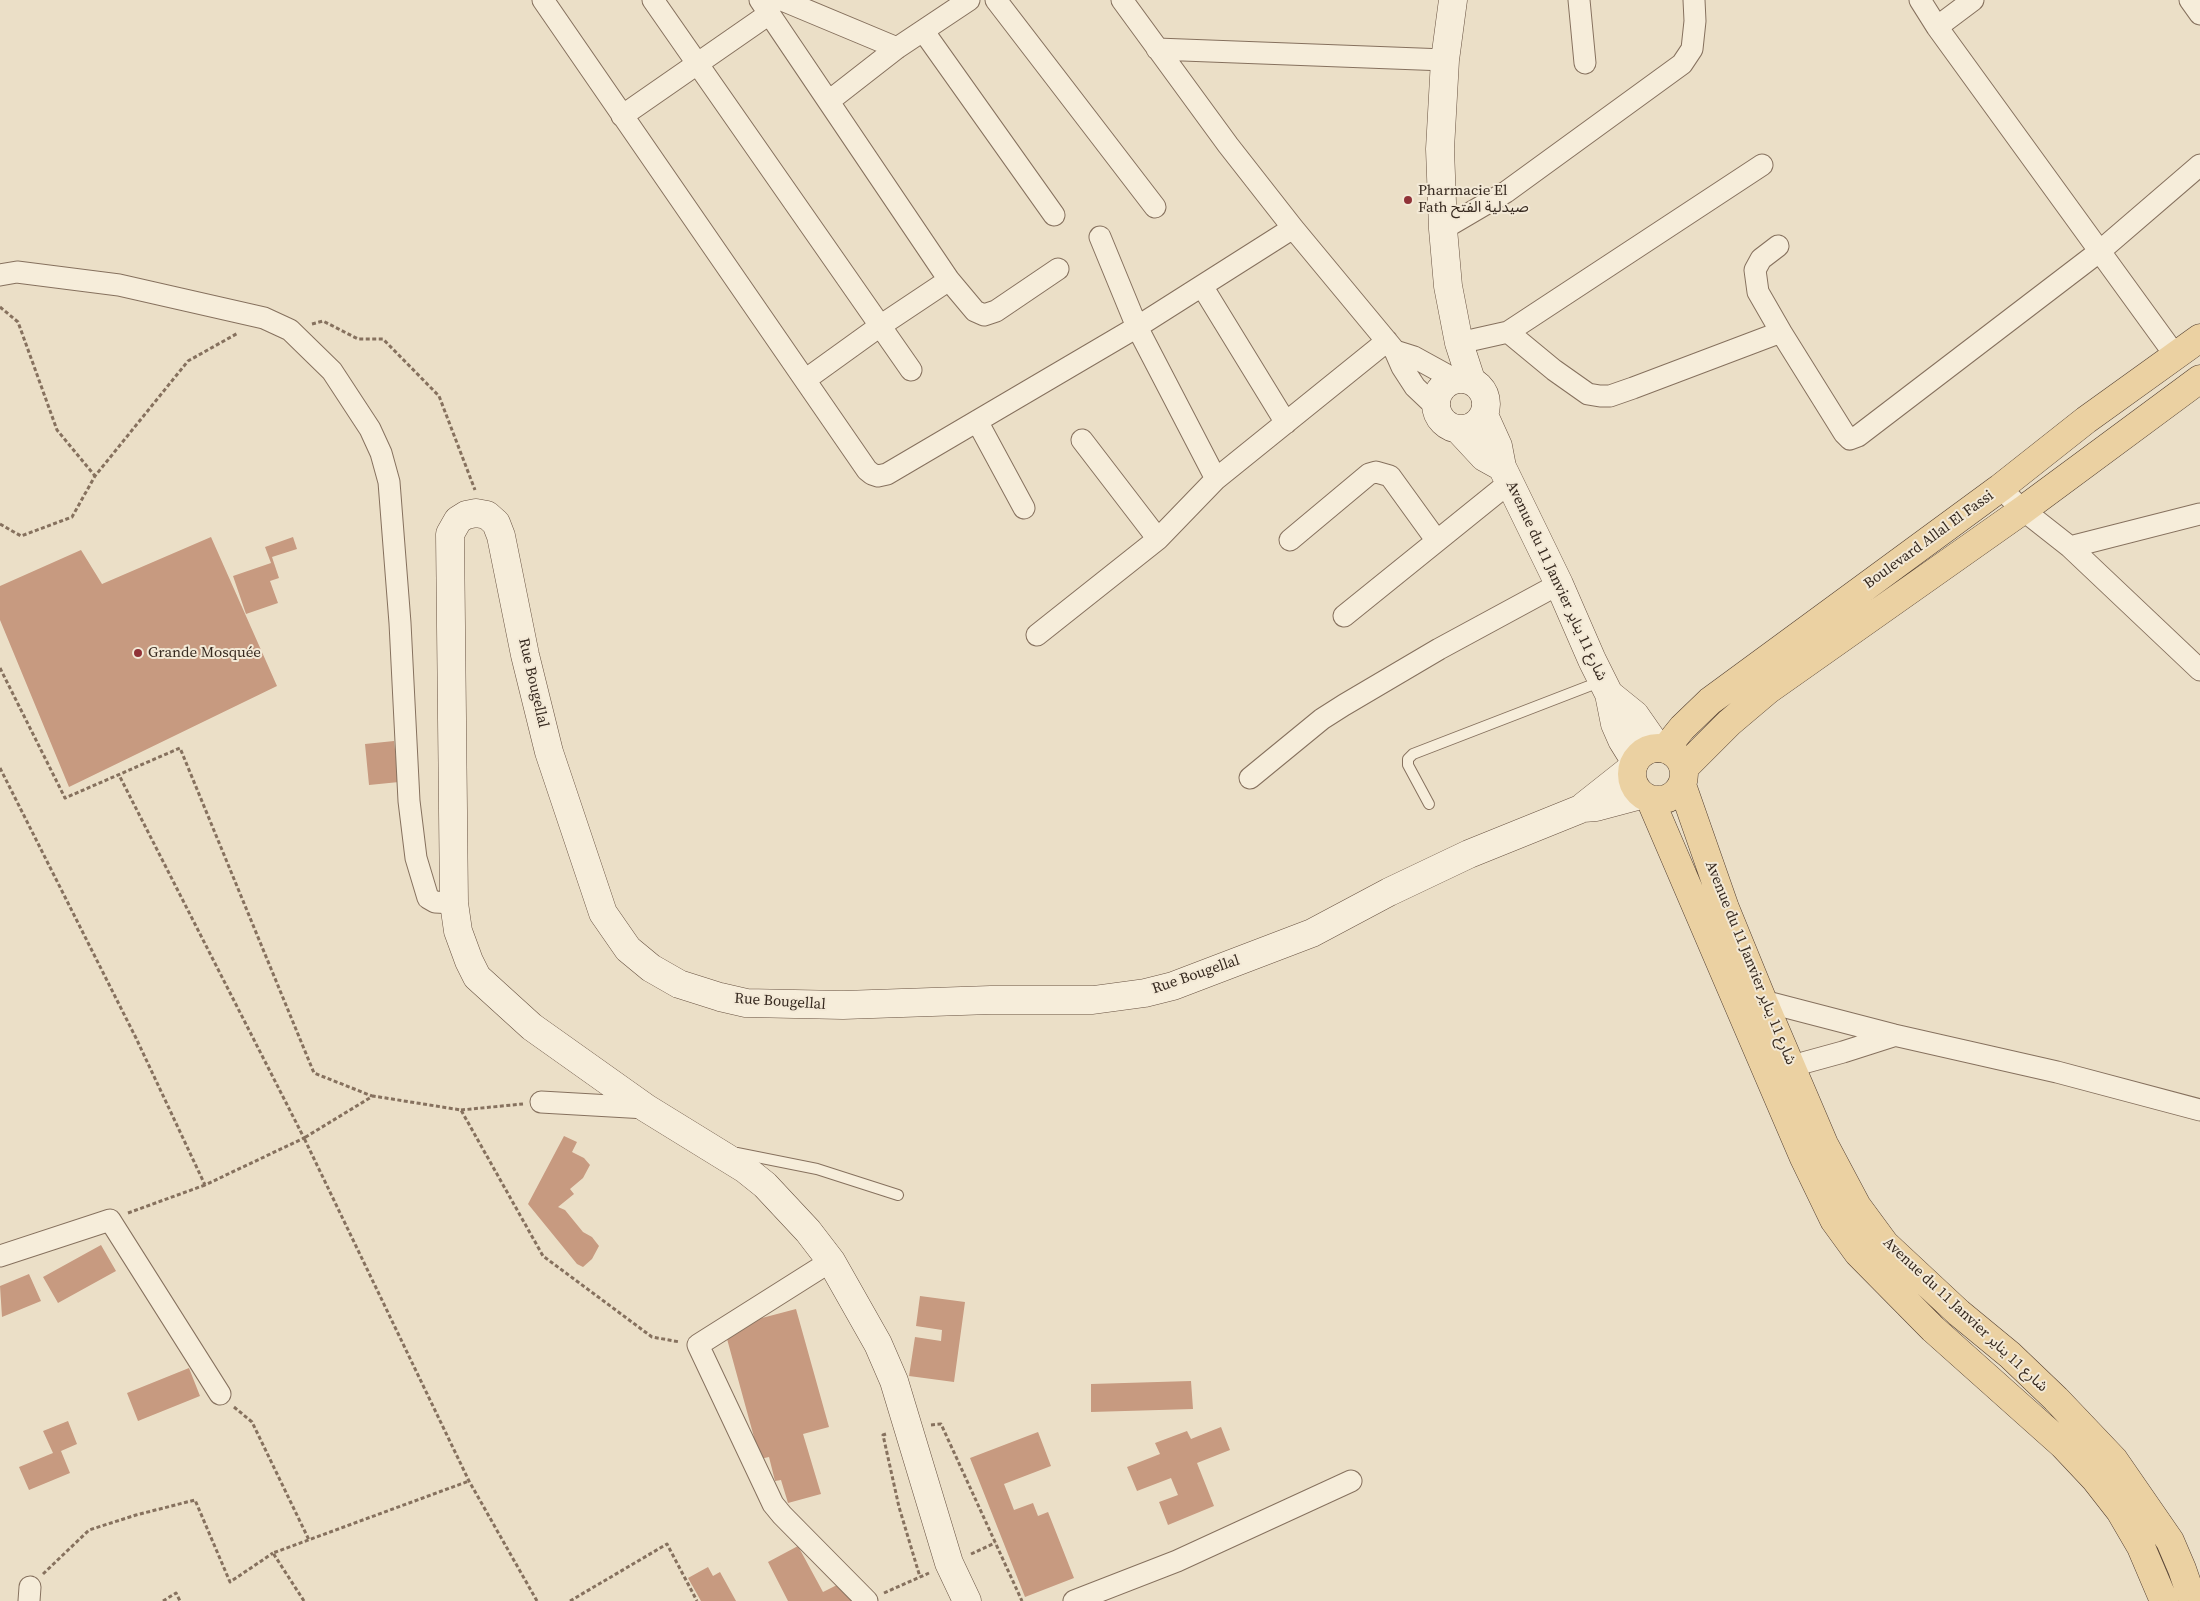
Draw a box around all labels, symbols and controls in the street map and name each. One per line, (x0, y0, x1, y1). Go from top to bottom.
place label: Pharmacie El Fath صيدلية الفتح (1418, 182, 1529, 217)
marker: Pharmacie El Fath صيدلية الفتح (1402, 194, 1414, 206)
street label: Avenue du 11 Janvier شارع 11 يناير (1502, 478, 1610, 684)
street label: Boulevard Allal El Fassi (1861, 487, 1997, 593)
street label: Rue Bougellal (514, 636, 552, 730)
place label: Grande Mosquée (148, 644, 261, 662)
marker: Grande Mosquée (132, 647, 144, 659)
street label: Avenue du 11 Janvier شارع 11 يناير (1701, 858, 1799, 1068)
street label: Rue Bougellal (1150, 952, 1242, 998)
street label: Rue Bougellal (734, 990, 826, 1014)
street label: Avenue du 11 Janvier شارع 11 يناير (1879, 1234, 2051, 1396)

